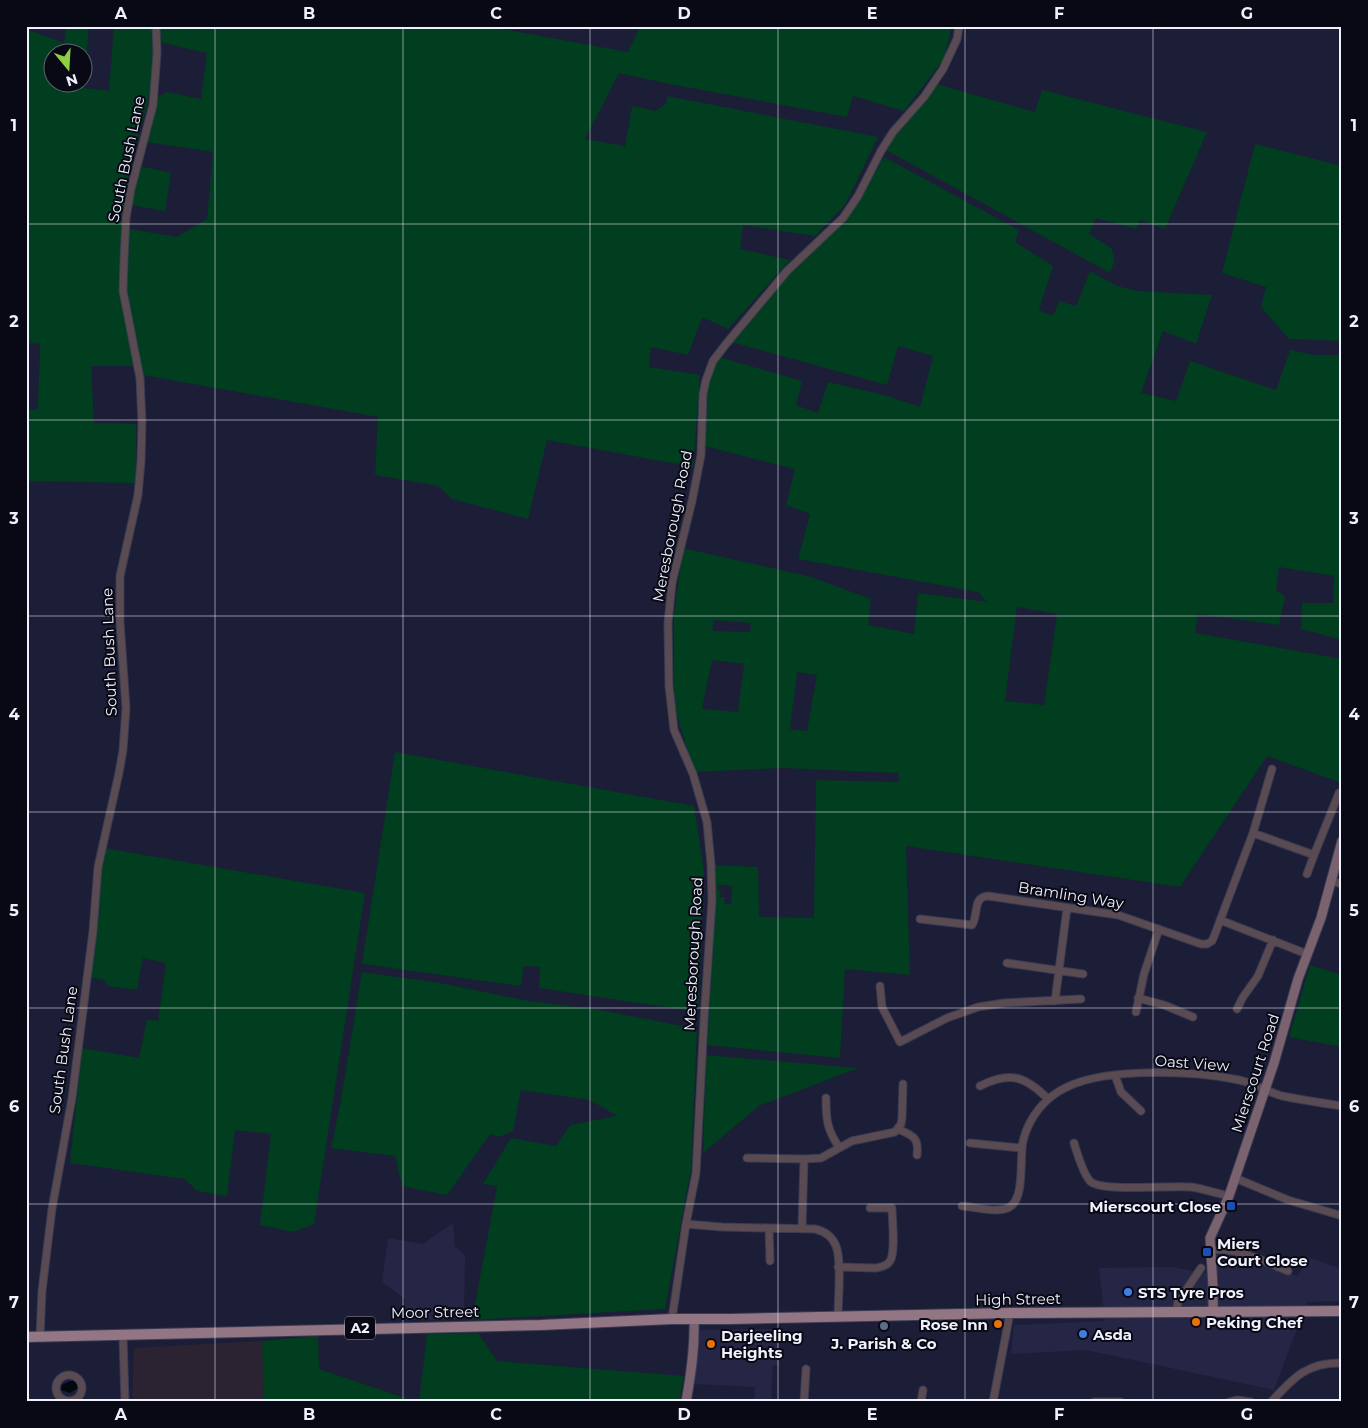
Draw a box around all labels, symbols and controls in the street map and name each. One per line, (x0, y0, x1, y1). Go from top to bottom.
text: A (114, 4, 128, 23)
text: B (303, 4, 315, 23)
text: C (490, 4, 502, 23)
text: D (677, 4, 691, 23)
text: E (867, 4, 877, 23)
text: F (1054, 4, 1064, 23)
text: G (1241, 4, 1253, 23)
north arrow (42, 42, 92, 92)
text: N (64, 70, 80, 91)
street label: South Bush Lane (103, 94, 149, 224)
text: 1 (11, 116, 17, 135)
text: 1 (1351, 116, 1357, 135)
text: 2 (9, 312, 19, 331)
text: 2 (1349, 312, 1359, 331)
street label: Meresborough Road (648, 449, 696, 603)
text: 3 (8, 509, 19, 528)
text: 3 (1348, 509, 1359, 528)
street label: South Bush Lane (97, 587, 121, 717)
text: 4 (8, 705, 20, 724)
text: 4 (1348, 705, 1360, 724)
street label: Meresborough Road (679, 877, 707, 1031)
street label: Bramling Way (1017, 877, 1126, 913)
text: 5 (9, 901, 19, 920)
text: 5 (1349, 901, 1359, 920)
street label: South Bush Lane (45, 985, 81, 1115)
street label: Mierscourt Road (1227, 1011, 1283, 1135)
street label: Oast View (1154, 1051, 1231, 1075)
text: 6 (9, 1097, 19, 1116)
text: 6 (1349, 1097, 1359, 1116)
place label: Mierscourt Close (1089, 1197, 1221, 1216)
marker: Mierscourt Close (1225, 1200, 1237, 1212)
place label: Miers Court Close (1217, 1234, 1308, 1270)
marker: Miers Court Close (1201, 1246, 1213, 1258)
place label: STS Tyre Pros (1138, 1283, 1244, 1302)
marker: STS Tyre Pros (1122, 1286, 1134, 1298)
street label: High Street (975, 1289, 1061, 1309)
text: 7 (9, 1293, 19, 1312)
text: 7 (1349, 1293, 1359, 1312)
street label: Moor Street (391, 1302, 479, 1322)
place label: Peking Chef (1206, 1313, 1304, 1332)
place label: Rose Inn (920, 1315, 988, 1334)
road number: A2 (345, 1316, 375, 1340)
marker: Peking Chef (1190, 1316, 1202, 1328)
marker: Rose Inn (992, 1318, 1004, 1330)
marker: J. Parish & Co (878, 1320, 890, 1332)
place label: Asda (1092, 1325, 1132, 1344)
place label: Darjeeling Heights (721, 1326, 803, 1362)
marker: Asda (1077, 1328, 1089, 1340)
place label: J. Parish & Co (830, 1334, 937, 1353)
marker: Darjeeling Heights (705, 1338, 717, 1350)
text: A (114, 1405, 128, 1424)
text: B (303, 1405, 315, 1424)
text: C (490, 1405, 502, 1424)
text: D (677, 1405, 691, 1424)
text: E (867, 1405, 877, 1424)
text: F (1054, 1405, 1064, 1424)
text: G (1241, 1405, 1253, 1424)

